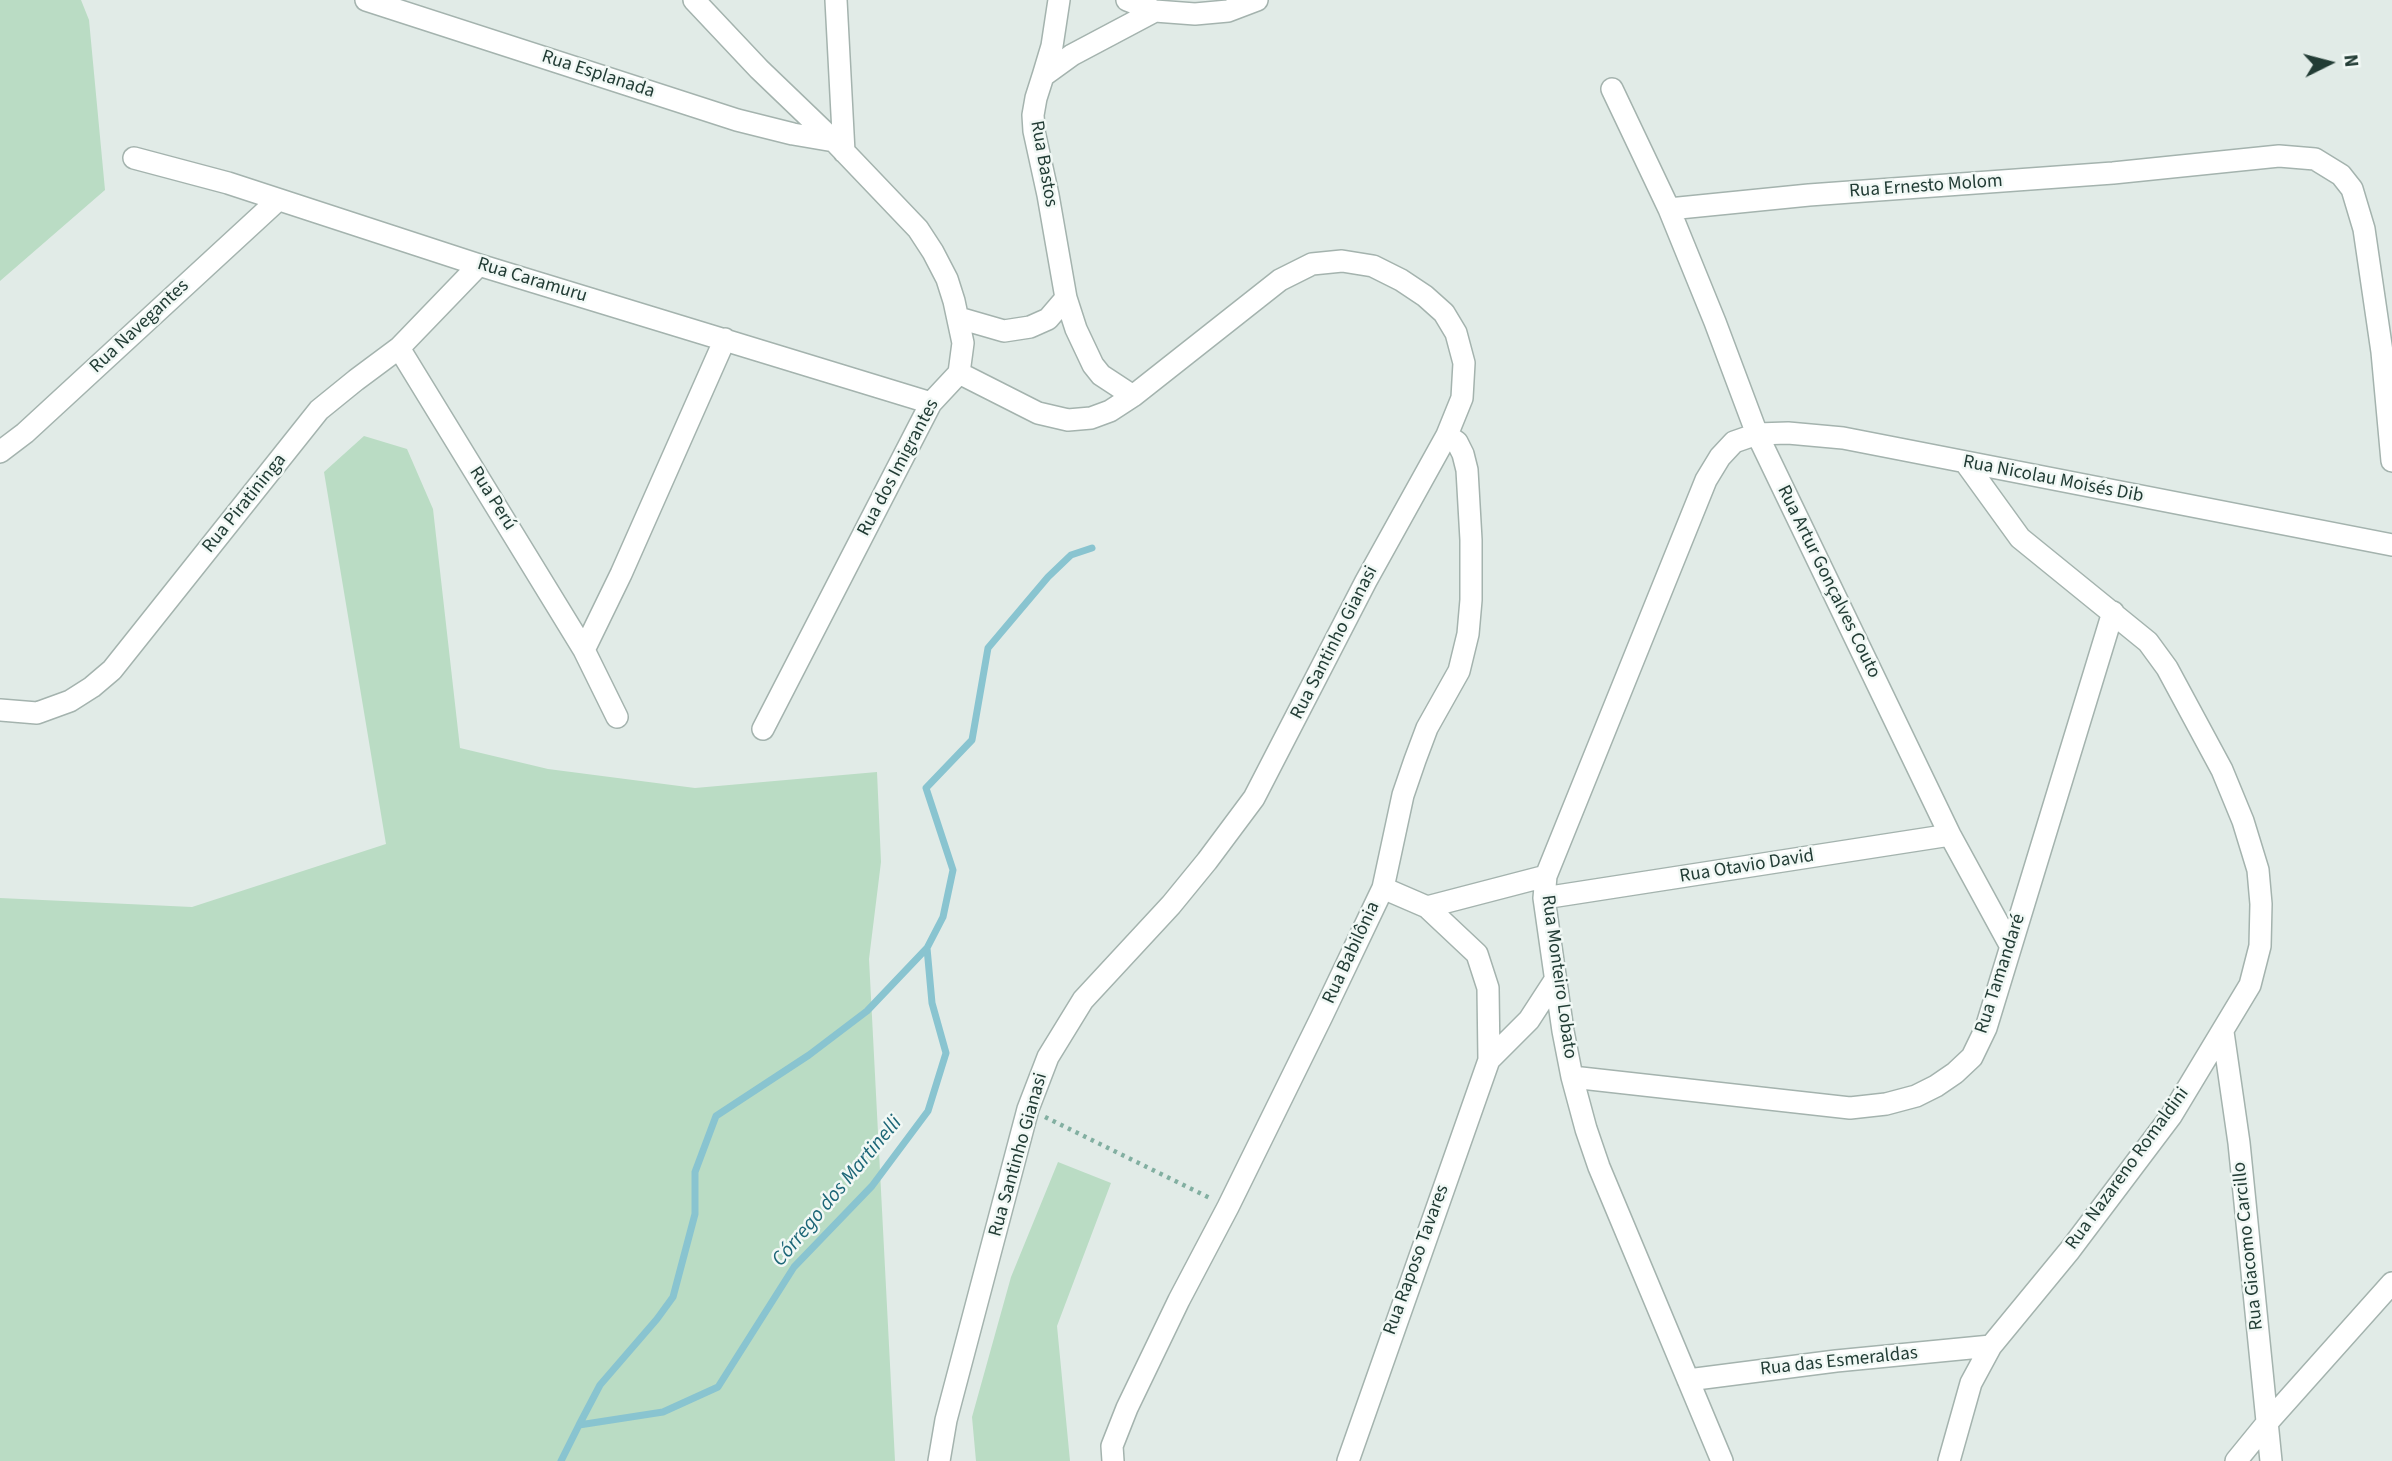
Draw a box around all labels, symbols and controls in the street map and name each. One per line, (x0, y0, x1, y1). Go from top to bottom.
north arrow (2294, 28, 2364, 98)
street label: Rua Esplanada (539, 46, 657, 104)
text: N (2336, 53, 2364, 68)
street label: Rua Bastos (1024, 119, 1062, 209)
street label: Rua Ernesto Molom (1848, 170, 2004, 204)
street label: Rua Caramuru (474, 253, 590, 309)
street label: Rua Navegantes (86, 275, 194, 379)
street label: Rua dos Imigrantes (853, 396, 945, 540)
street label: Rua Piratininga (198, 450, 292, 558)
street label: Rua Nicolau Moisés Dib (1961, 451, 2145, 509)
street label: Rua Perú (463, 463, 521, 535)
street label: Rua Artur Gonçalves Couto (1771, 482, 1885, 682)
street label: Rua Santinho Gianasi (1286, 562, 1384, 724)
street label: Rua Otavio David (1678, 845, 1816, 889)
street label: Rua Monteiro Lobato (1535, 894, 1581, 1060)
street label: Rua Babilônia (1318, 898, 1386, 1008)
street label: Rua Tamandaré (1971, 911, 2031, 1037)
street label: Rua Santinho Gianasi (985, 1071, 1053, 1239)
street label: Rua Nazareno Romaldini (2061, 1083, 2195, 1255)
water label: Córrego dos Martinelli (768, 1112, 908, 1272)
street label: Rua Giacomo Carcillo (2229, 1161, 2269, 1331)
street label: Rua Raposo Tavares (1379, 1182, 1455, 1338)
street label: Rua das Esmeraldas (1759, 1342, 1919, 1382)

